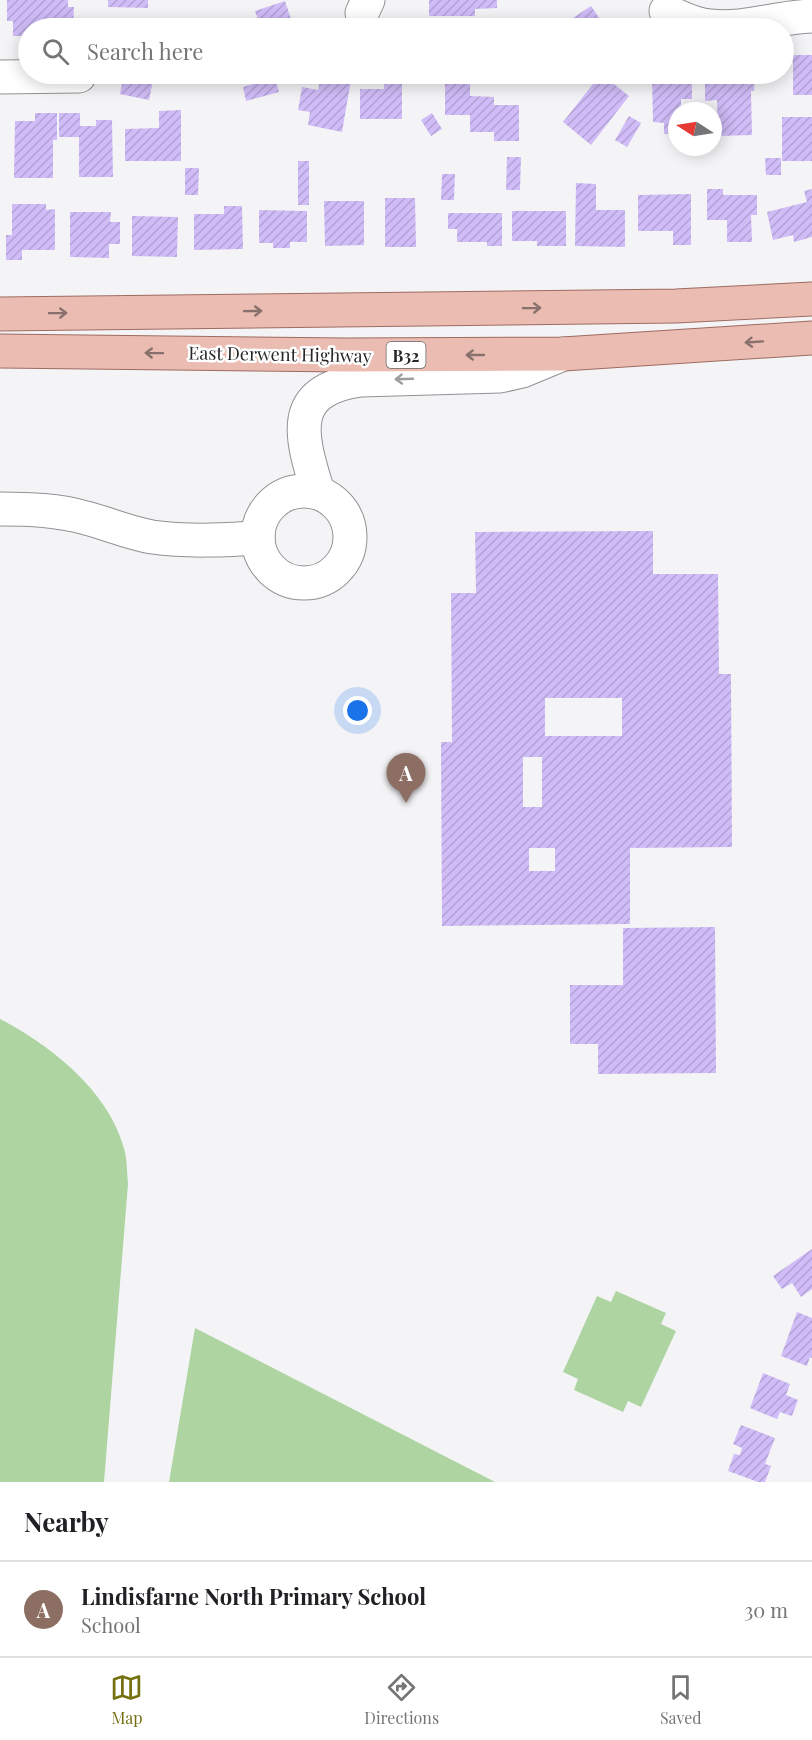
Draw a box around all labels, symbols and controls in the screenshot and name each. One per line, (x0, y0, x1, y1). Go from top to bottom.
search box (18, 18, 794, 84)
icon: search (39, 35, 72, 68)
text: Search here (87, 36, 203, 66)
north arrow (668, 102, 722, 156)
one-way arrow (522, 302, 542, 313)
one-way arrow (243, 305, 263, 317)
one-way arrow (48, 307, 68, 319)
one-way arrow (744, 337, 764, 348)
street label: East Derwent Highway (188, 340, 372, 368)
road number: B32 (386, 342, 426, 368)
one-way arrow (145, 347, 165, 359)
one-way arrow (466, 349, 486, 361)
one-way arrow (394, 373, 414, 384)
your location (343, 696, 372, 725)
pin: A (386, 754, 426, 803)
text: Nearby (24, 1504, 109, 1539)
text: Lindisfarne North Primary School (81, 1581, 426, 1611)
text: A (37, 1596, 50, 1623)
text: 30 m (744, 1596, 788, 1623)
text: School (81, 1611, 141, 1638)
tab: Map (110, 1671, 143, 1728)
tab: Directions (364, 1671, 439, 1728)
tab: Saved (660, 1671, 702, 1728)

